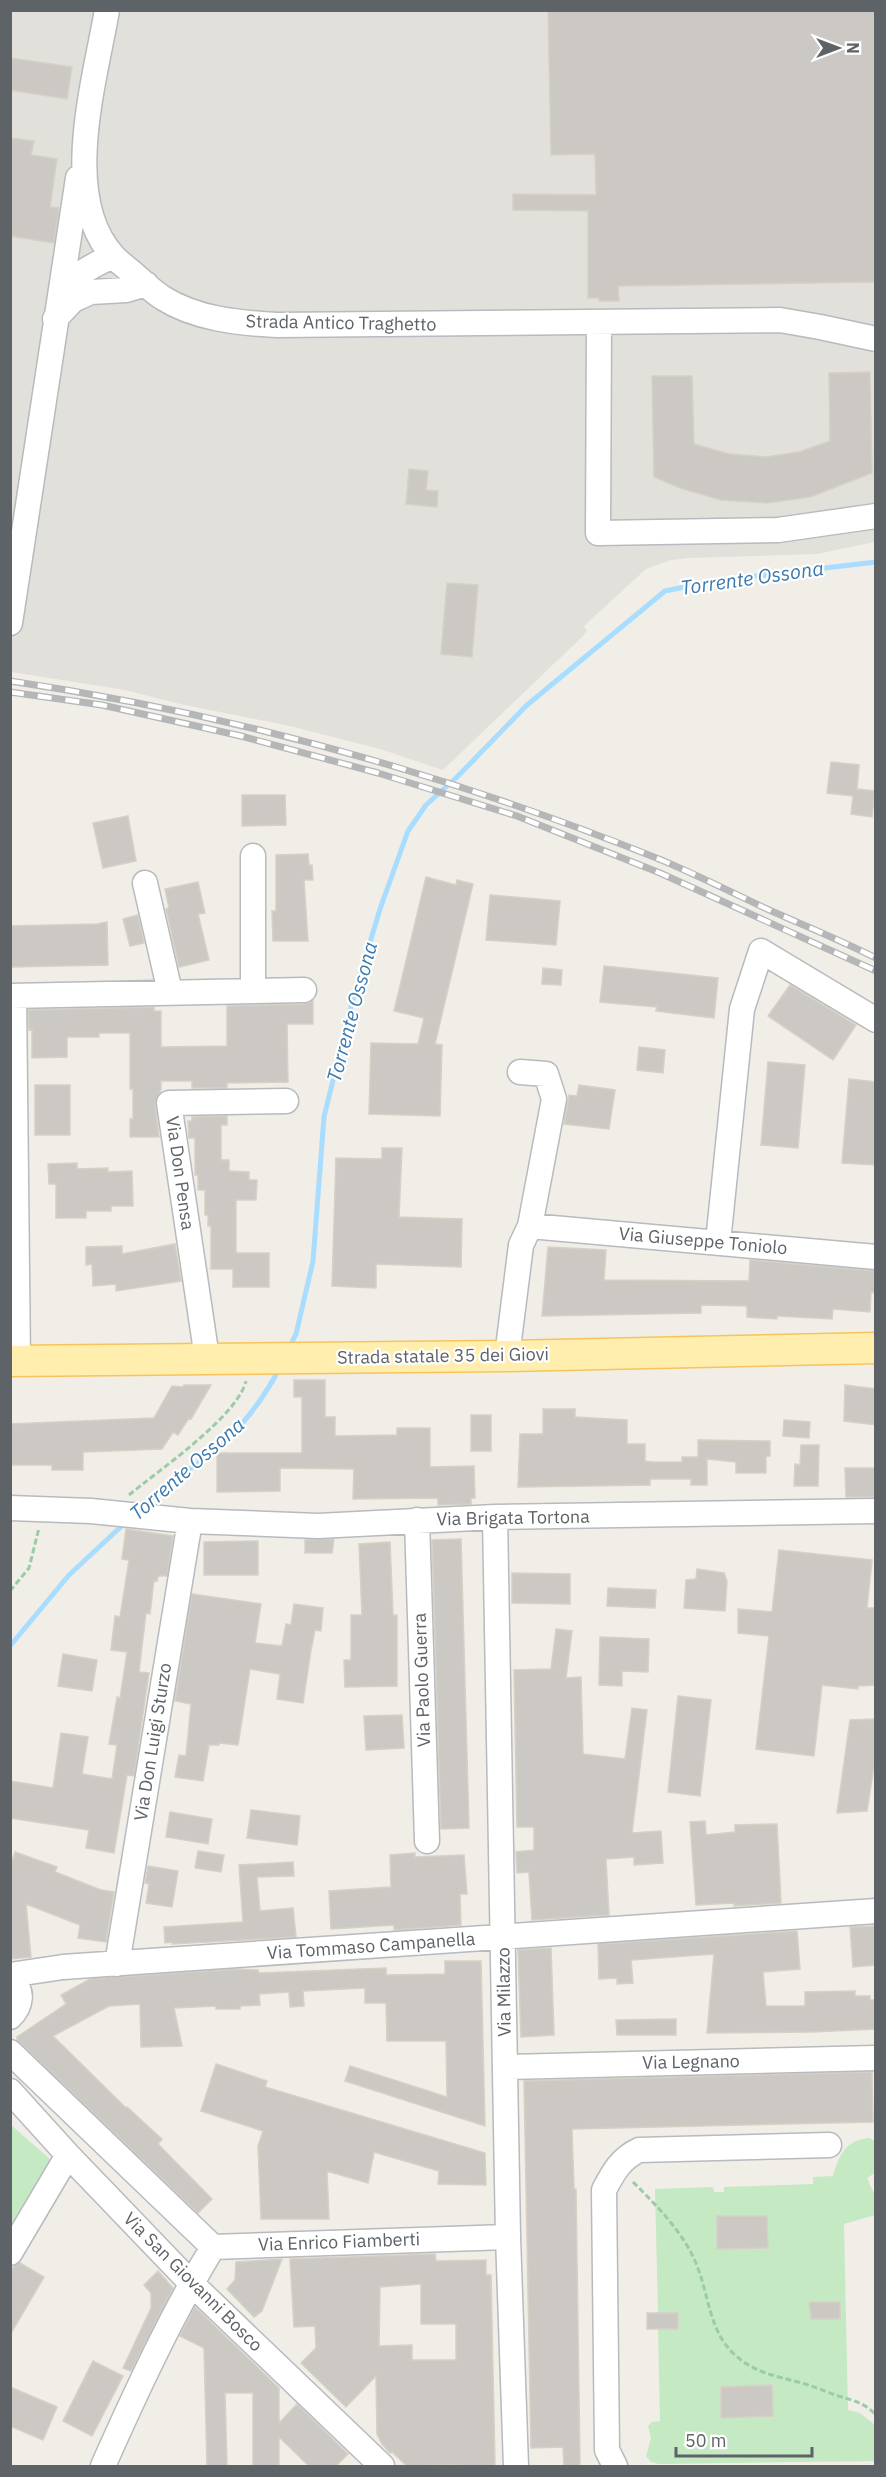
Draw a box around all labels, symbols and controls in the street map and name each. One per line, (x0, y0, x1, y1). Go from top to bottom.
north arrow (808, 18, 868, 78)
text: N (843, 42, 863, 54)
street label: Strada Antico Traghetto (245, 309, 437, 336)
water label: Torrente Ossona (679, 554, 825, 601)
water label: Torrente Ossona (320, 939, 383, 1085)
street label: Via Don Pensa (161, 1114, 200, 1232)
street label: Via Giuseppe Toniolo (618, 1222, 788, 1259)
street label: Strada statale 35 dei Giovi (337, 1342, 549, 1369)
water label: Torrente Ossona (123, 1411, 250, 1526)
street label: Via Brigata Tortona (436, 1505, 590, 1530)
street label: Via Paolo Guerra (408, 1612, 435, 1748)
street label: Via Don Luigi Sturzo (129, 1661, 176, 1823)
street label: Via Tommaso Campanella (266, 1927, 476, 1964)
street label: Via Milazzo (491, 1947, 516, 2037)
street label: Via Legnano (642, 2049, 740, 2074)
street label: Via San Giovanni Bosco (119, 2207, 268, 2356)
street label: Via Enrico Fiamberti (258, 2227, 420, 2256)
scale bar (676, 2420, 812, 2458)
text: 50 m (685, 2429, 727, 2452)

